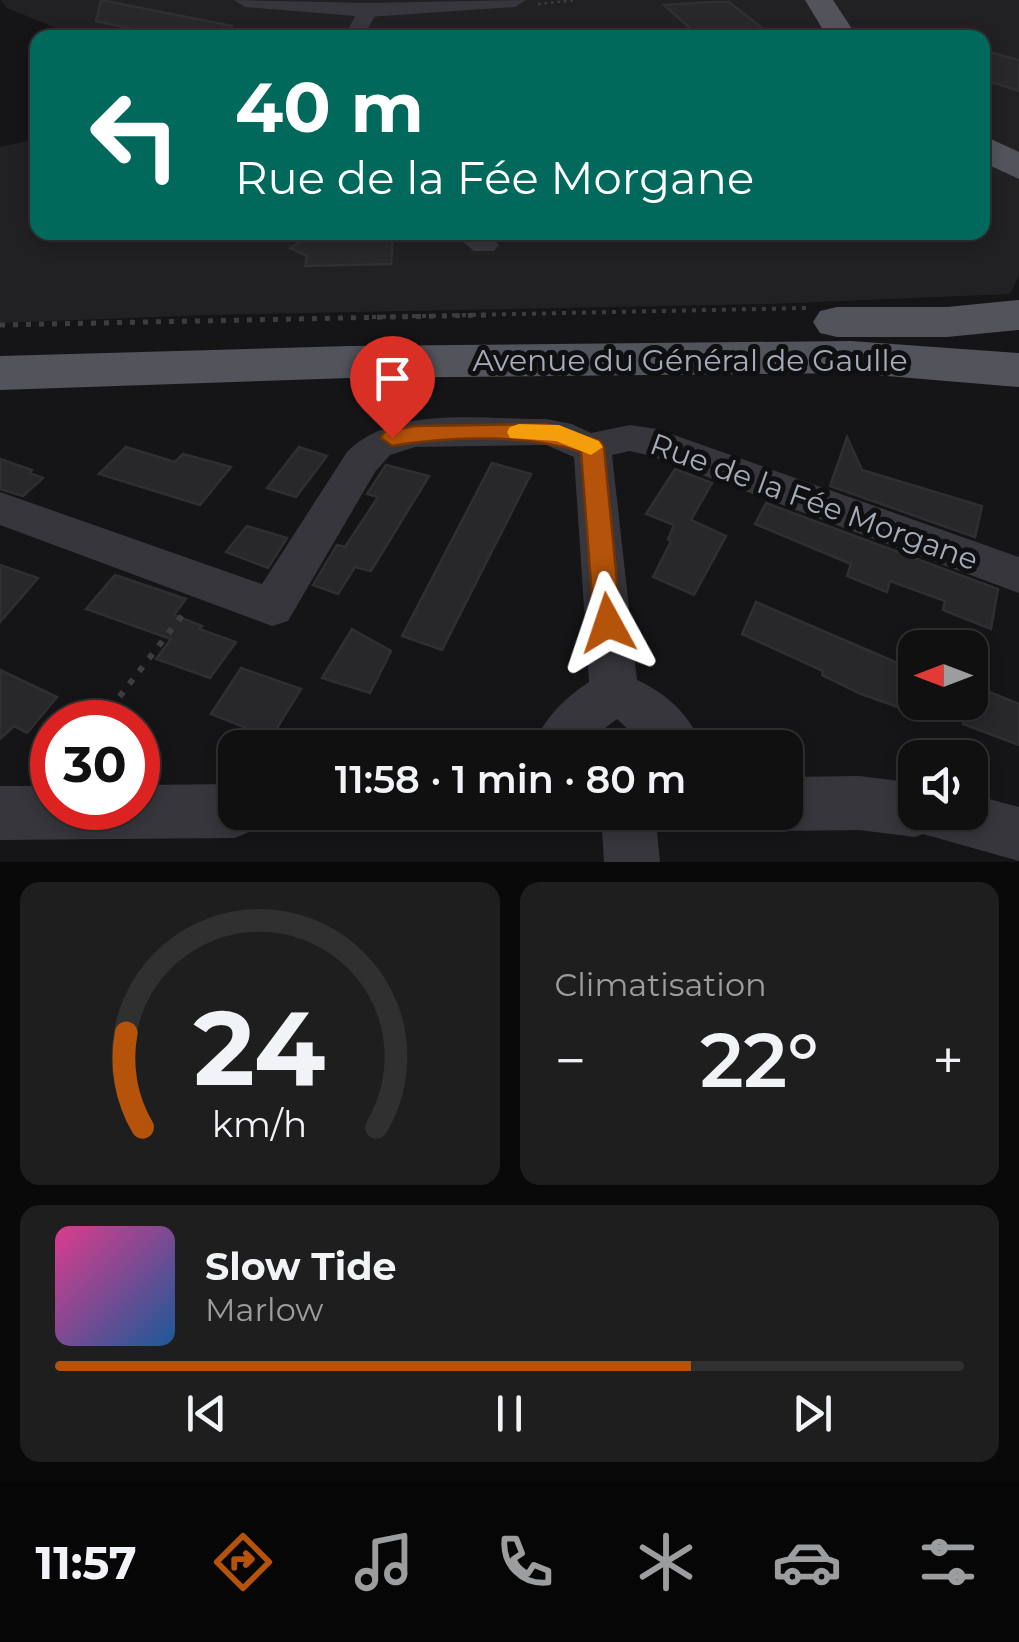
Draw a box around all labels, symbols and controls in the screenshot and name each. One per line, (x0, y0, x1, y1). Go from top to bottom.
text: 40 m (235, 64, 424, 150)
icon: left (70, 70, 200, 200)
text: Rue de la Fée Morgane (235, 150, 754, 205)
pin (350, 336, 435, 439)
street label: Avenue du Général de Gaulle (472, 342, 908, 379)
icon: arrive (365, 351, 420, 406)
street label: Rue de la Fée Morgane (645, 425, 983, 578)
position arrow (556, 571, 660, 675)
north arrow (898, 630, 988, 720)
map controls (898, 630, 988, 830)
speed limit sign: 30 (30, 700, 160, 830)
button: sound (898, 740, 988, 830)
text: 11:58 · 1 min · 80 m (335, 756, 686, 803)
text: Climatisation (555, 965, 767, 1004)
text: 24 (194, 984, 326, 1111)
text: 22° (700, 1014, 819, 1106)
text: − (555, 1027, 586, 1094)
text: + (932, 1027, 964, 1094)
text: km/h (212, 1102, 307, 1146)
text: Slow Tide (205, 1243, 397, 1290)
text: Marlow (205, 1290, 323, 1329)
icon: previous (179, 1386, 234, 1441)
icon: pause (482, 1386, 537, 1441)
icon: next (785, 1386, 840, 1441)
icon: directions (208, 1527, 278, 1597)
icon: music (349, 1527, 419, 1597)
icon: phone (490, 1527, 560, 1597)
icon: climate (631, 1527, 701, 1597)
icon: car (772, 1527, 842, 1597)
icon: filters (913, 1527, 983, 1597)
text: 11:57 (36, 1535, 137, 1590)

